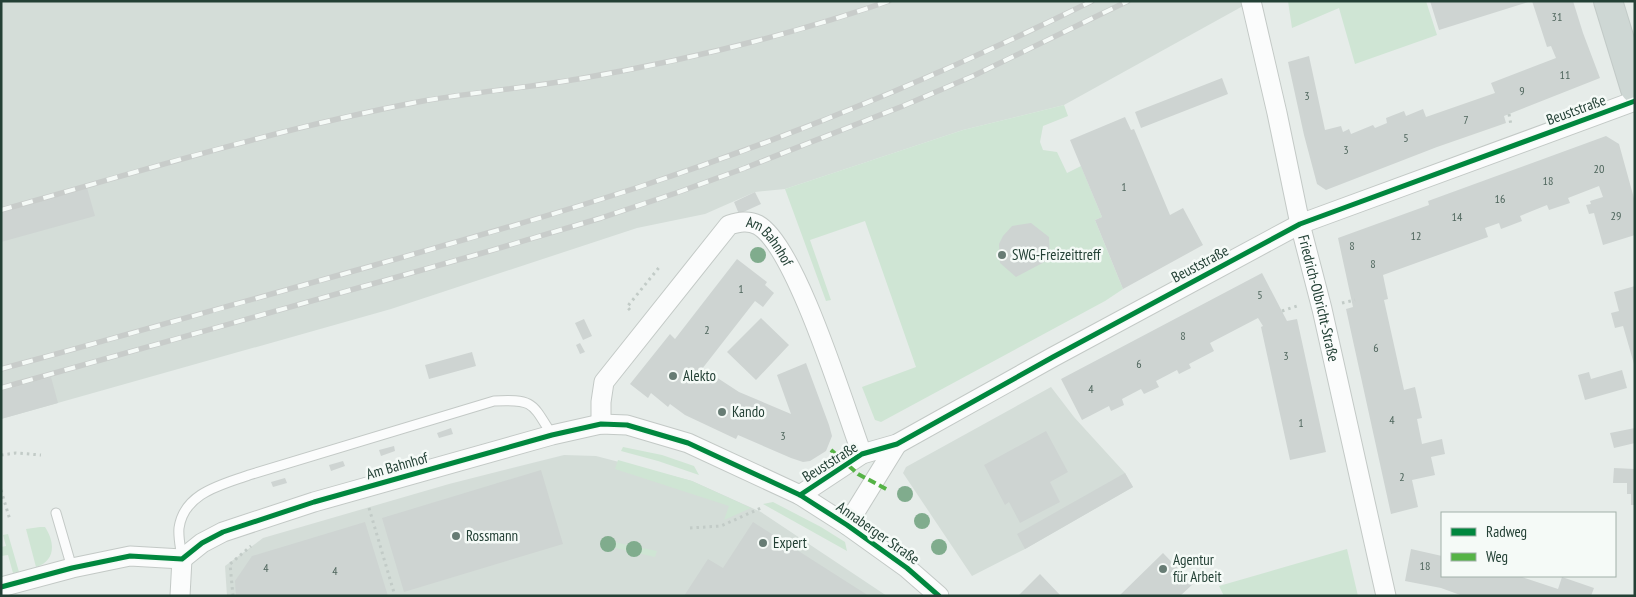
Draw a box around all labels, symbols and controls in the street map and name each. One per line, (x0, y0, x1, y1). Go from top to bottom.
house number: 31 (1552, 9, 1562, 24)
house number: 11 (1560, 67, 1570, 82)
house number: 9 (1519, 83, 1525, 98)
house number: 3 (1304, 88, 1310, 103)
street label: Beuststraße (1544, 90, 1608, 129)
house number: 7 (1463, 112, 1469, 127)
house number: 5 (1403, 130, 1409, 145)
house number: 3 (1343, 142, 1349, 157)
house number: 20 (1594, 161, 1604, 176)
house number: 18 (1543, 173, 1553, 188)
house number: 1 (1121, 179, 1127, 194)
house number: 16 (1495, 191, 1505, 206)
house number: 29 (1611, 208, 1621, 223)
house number: 14 (1452, 209, 1463, 224)
street label: Am Bahnhof (745, 212, 798, 270)
house number: 12 (1411, 228, 1421, 243)
street label: Friedrich-Olbricht-Straße (1294, 233, 1343, 364)
house number: 8 (1349, 238, 1355, 253)
street label: Beuststraße (1168, 241, 1232, 286)
place label: SWG-Freizeittreff (1012, 245, 1102, 264)
marker: SWG-Freizeittreff (996, 249, 1008, 261)
house number: 8 (1370, 256, 1376, 271)
house number: 1 (738, 281, 744, 296)
house number: 5 (1257, 287, 1263, 302)
house number: 2 (704, 322, 710, 337)
house number: 8 (1180, 328, 1186, 343)
house number: 6 (1373, 340, 1379, 355)
house number: 3 (1283, 348, 1289, 363)
house number: 6 (1136, 356, 1142, 371)
place label: Alekto (683, 366, 716, 385)
marker: Alekto (667, 370, 679, 382)
house number: 4 (1088, 381, 1094, 396)
place label: Kando (732, 402, 765, 421)
marker: Kando (716, 406, 728, 418)
house number: 4 (1389, 412, 1395, 427)
house number: 1 (1298, 415, 1304, 430)
house number: 3 (780, 428, 786, 443)
street label: Beuststraße (798, 437, 861, 486)
street label: Am Bahnhof (364, 447, 431, 483)
house number: 2 (1399, 469, 1405, 484)
street label: Annaberger Straße (833, 497, 924, 568)
legend (1441, 512, 1616, 577)
text: Radweg (1486, 522, 1527, 541)
place label: Rossmann (466, 526, 518, 545)
marker: Rossmann (450, 530, 462, 542)
place label: Expert (773, 533, 807, 552)
marker: Expert (757, 537, 769, 549)
text: Weg (1486, 547, 1508, 566)
place label: Agentur für Arbeit (1173, 550, 1222, 586)
house number: 18 (1420, 558, 1430, 573)
house number: 4 (263, 560, 269, 575)
house number: 4 (332, 563, 338, 578)
marker: Agentur für Arbeit (1157, 563, 1169, 575)

